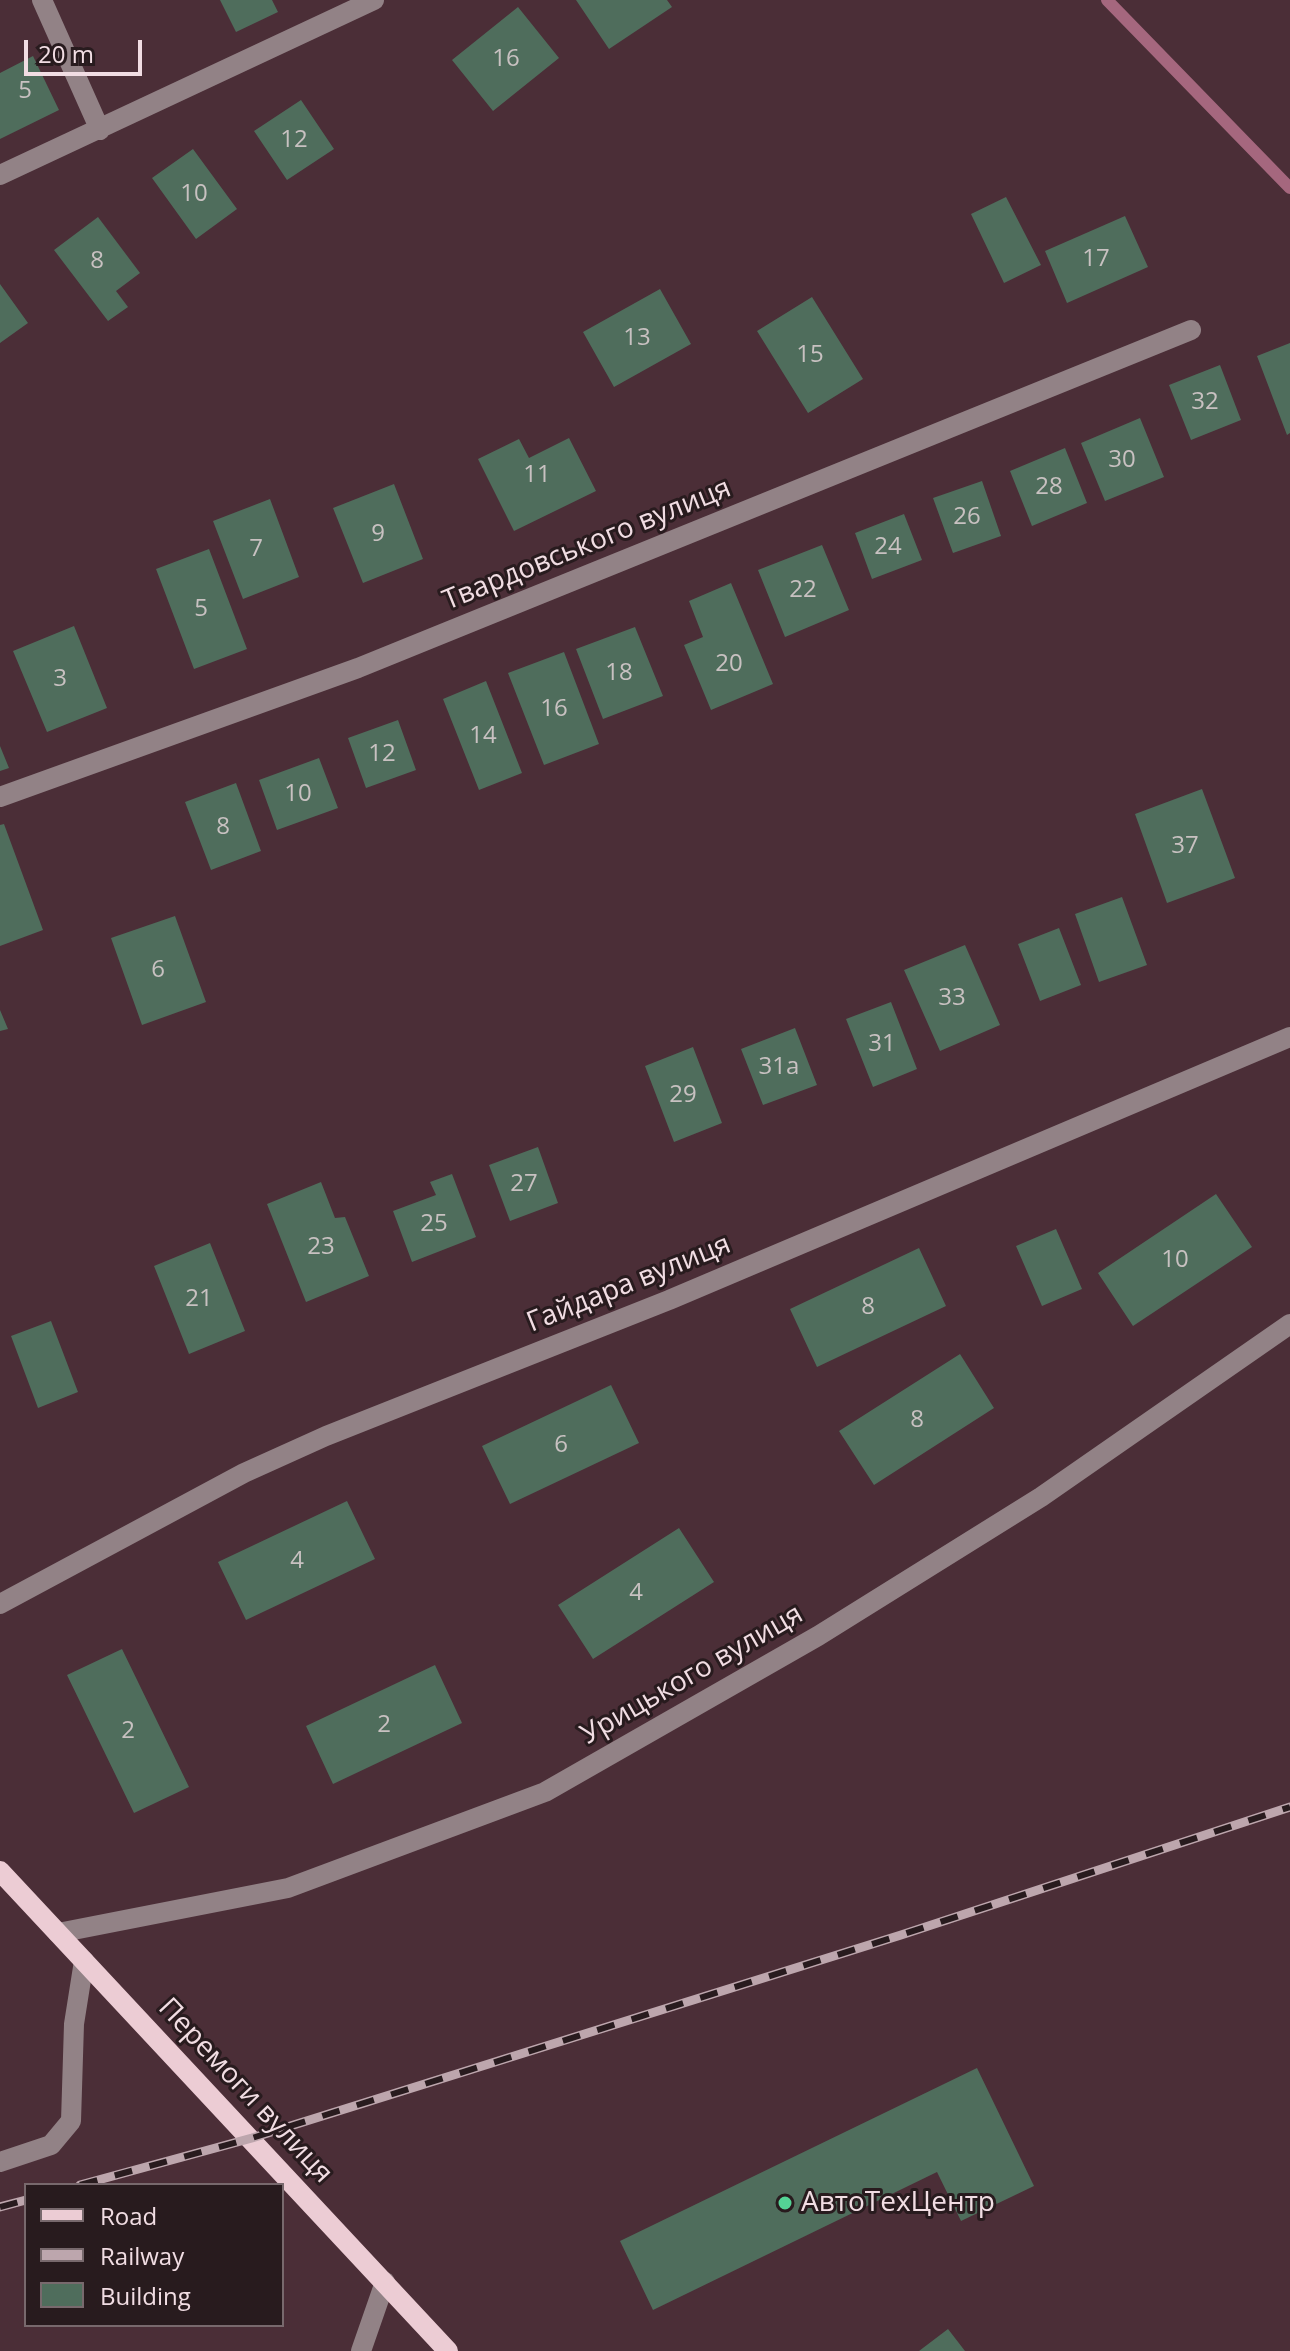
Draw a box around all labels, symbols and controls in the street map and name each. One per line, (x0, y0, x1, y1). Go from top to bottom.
scale bar (28, 24, 146, 74)
text: 20 m (38, 37, 94, 70)
house number: 16 (492, 45, 520, 73)
house number: 5 (18, 77, 32, 105)
house number: 12 (280, 126, 308, 154)
house number: 10 (180, 180, 208, 208)
house number: 17 (1082, 245, 1110, 273)
house number: 8 (90, 247, 104, 275)
house number: 13 (623, 324, 651, 352)
house number: 15 (796, 341, 824, 369)
house number: 32 (1191, 388, 1219, 416)
house number: 30 (1108, 446, 1136, 474)
house number: 11 (523, 461, 551, 489)
street label: Твардовського вулиця (438, 472, 736, 618)
house number: 28 (1035, 473, 1063, 501)
house number: 26 (953, 503, 981, 531)
house number: 9 (371, 520, 385, 548)
house number: 24 (874, 533, 902, 561)
house number: 7 (249, 535, 263, 563)
house number: 22 (789, 576, 817, 604)
house number: 5 (194, 595, 208, 623)
house number: 20 (715, 650, 743, 678)
house number: 18 (605, 659, 633, 687)
house number: 3 (53, 665, 67, 693)
house number: 16 (540, 695, 568, 723)
house number: 14 (469, 722, 497, 750)
house number: 12 (368, 740, 396, 768)
house number: 10 (284, 780, 312, 808)
house number: 8 (216, 813, 230, 841)
house number: 37 (1171, 832, 1199, 860)
house number: 6 (151, 956, 165, 984)
house number: 33 (938, 984, 966, 1012)
house number: 31 (868, 1030, 896, 1058)
house number: 31а (759, 1053, 799, 1081)
house number: 29 (669, 1081, 697, 1109)
house number: 27 (510, 1170, 538, 1198)
house number: 25 (420, 1210, 448, 1238)
street label: Гайдара вулиця (522, 1228, 736, 1340)
house number: 23 (307, 1233, 335, 1261)
house number: 10 (1161, 1246, 1189, 1274)
house number: 21 (185, 1285, 213, 1313)
house number: 8 (861, 1293, 875, 1321)
house number: 8 (910, 1406, 924, 1434)
house number: 6 (554, 1431, 568, 1459)
house number: 4 (290, 1547, 304, 1575)
house number: 4 (629, 1579, 643, 1607)
street label: Урицького вулиця (575, 1598, 809, 1752)
house number: 2 (377, 1711, 391, 1739)
house number: 2 (121, 1717, 135, 1745)
street label: Перемоги вулиця (151, 1992, 339, 2190)
legend (24, 2183, 284, 2327)
place label: АвтоТехЦентр (801, 2186, 995, 2220)
marker: АвтоТехЦентр (776, 2194, 794, 2212)
text: Road (100, 2199, 157, 2232)
text: Railway (100, 2239, 184, 2272)
text: Building (100, 2279, 191, 2312)

